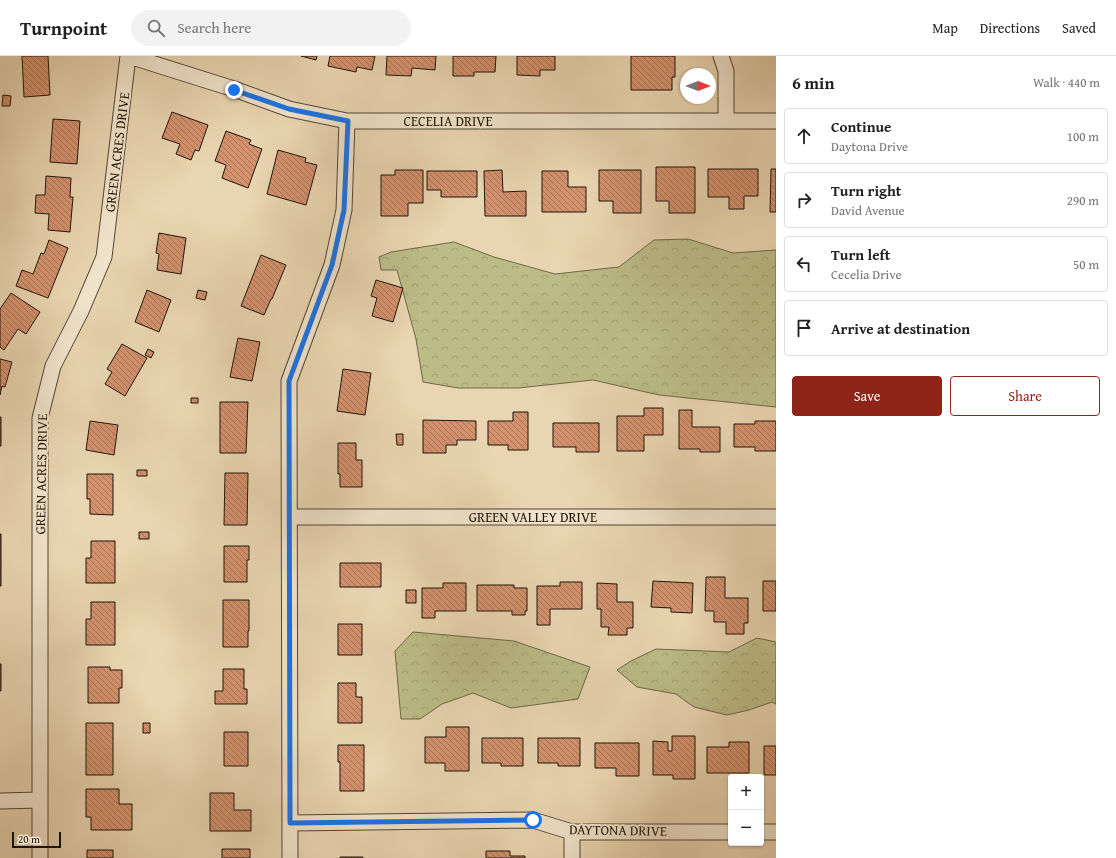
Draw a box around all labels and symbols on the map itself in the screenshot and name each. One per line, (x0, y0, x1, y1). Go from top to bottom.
north arrow (680, 68, 716, 104)
route end (225, 81, 243, 99)
street label: GREEN ACRES DRIVE (100, 91, 134, 213)
street label: CECELIA DRIVE (403, 111, 493, 131)
street label: GREEN ACRES DRIVE (30, 413, 52, 535)
street label: GREEN VALLEY DRIVE (469, 507, 597, 527)
route start (524, 811, 542, 829)
street label: DAYTONA DRIVE (569, 819, 667, 841)
scale bar (12, 830, 61, 849)

